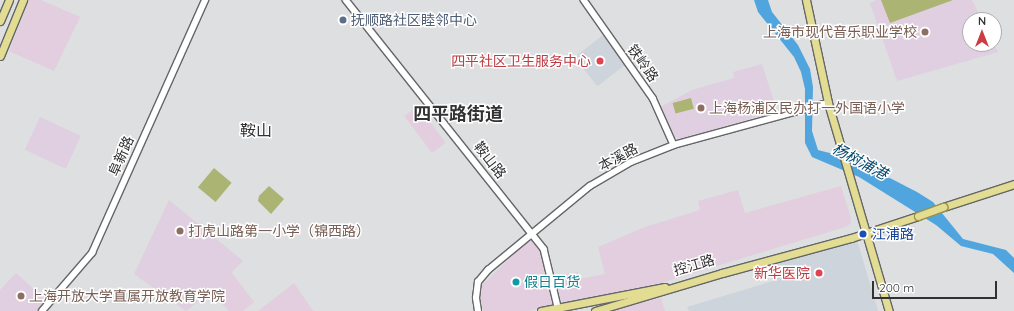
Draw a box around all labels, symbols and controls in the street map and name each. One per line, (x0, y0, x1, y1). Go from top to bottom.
place label: 抚顺路社区睦邻中心 (351, 12, 477, 28)
north arrow (962, 12, 1002, 52)
text: N (978, 14, 986, 28)
marker: 抚顺路社区睦邻中心 (338, 15, 348, 25)
place label: 上海市现代音乐职业学校 (763, 24, 917, 40)
marker: 上海市现代音乐职业学校 (920, 27, 930, 37)
street label: 铁岭路 (624, 41, 662, 85)
place label: 四平社区卫生服务中心 (451, 53, 591, 69)
marker: 四平社区卫生服务中心 (594, 55, 606, 67)
place label: ‌上海杨浦区民办打一外国语小学 (709, 100, 905, 116)
district label: 四平路街道 (413, 103, 503, 125)
marker: ‌上海杨浦区民办打一外国语小学 (696, 103, 706, 113)
district label: 鞍山 (240, 120, 272, 140)
street label: 阜新路 (105, 133, 137, 179)
street label: 鞍山路 (470, 138, 510, 182)
water label: 杨树浦港 (829, 139, 891, 183)
street label: 本溪路 (596, 140, 640, 174)
place label: 打虎山路第一小学（锦西路） (188, 223, 370, 239)
marker: 打虎山路第一小学（锦西路） (175, 226, 185, 236)
place label: 江浦路 (872, 226, 914, 242)
marker: 江浦路 (857, 228, 869, 240)
street label: 控江路 (671, 251, 717, 279)
place label: 新华医院 (754, 265, 810, 281)
marker: 新华医院 (813, 267, 825, 279)
scale bar (874, 273, 999, 299)
place label: 假日百货 (524, 274, 580, 290)
marker: 假日百货 (511, 277, 521, 287)
text: 200 m (879, 280, 914, 295)
place label: 上海开放大学直属开放教育学院 (29, 288, 225, 304)
marker: 上海开放大学直属开放教育学院 (16, 291, 26, 301)

